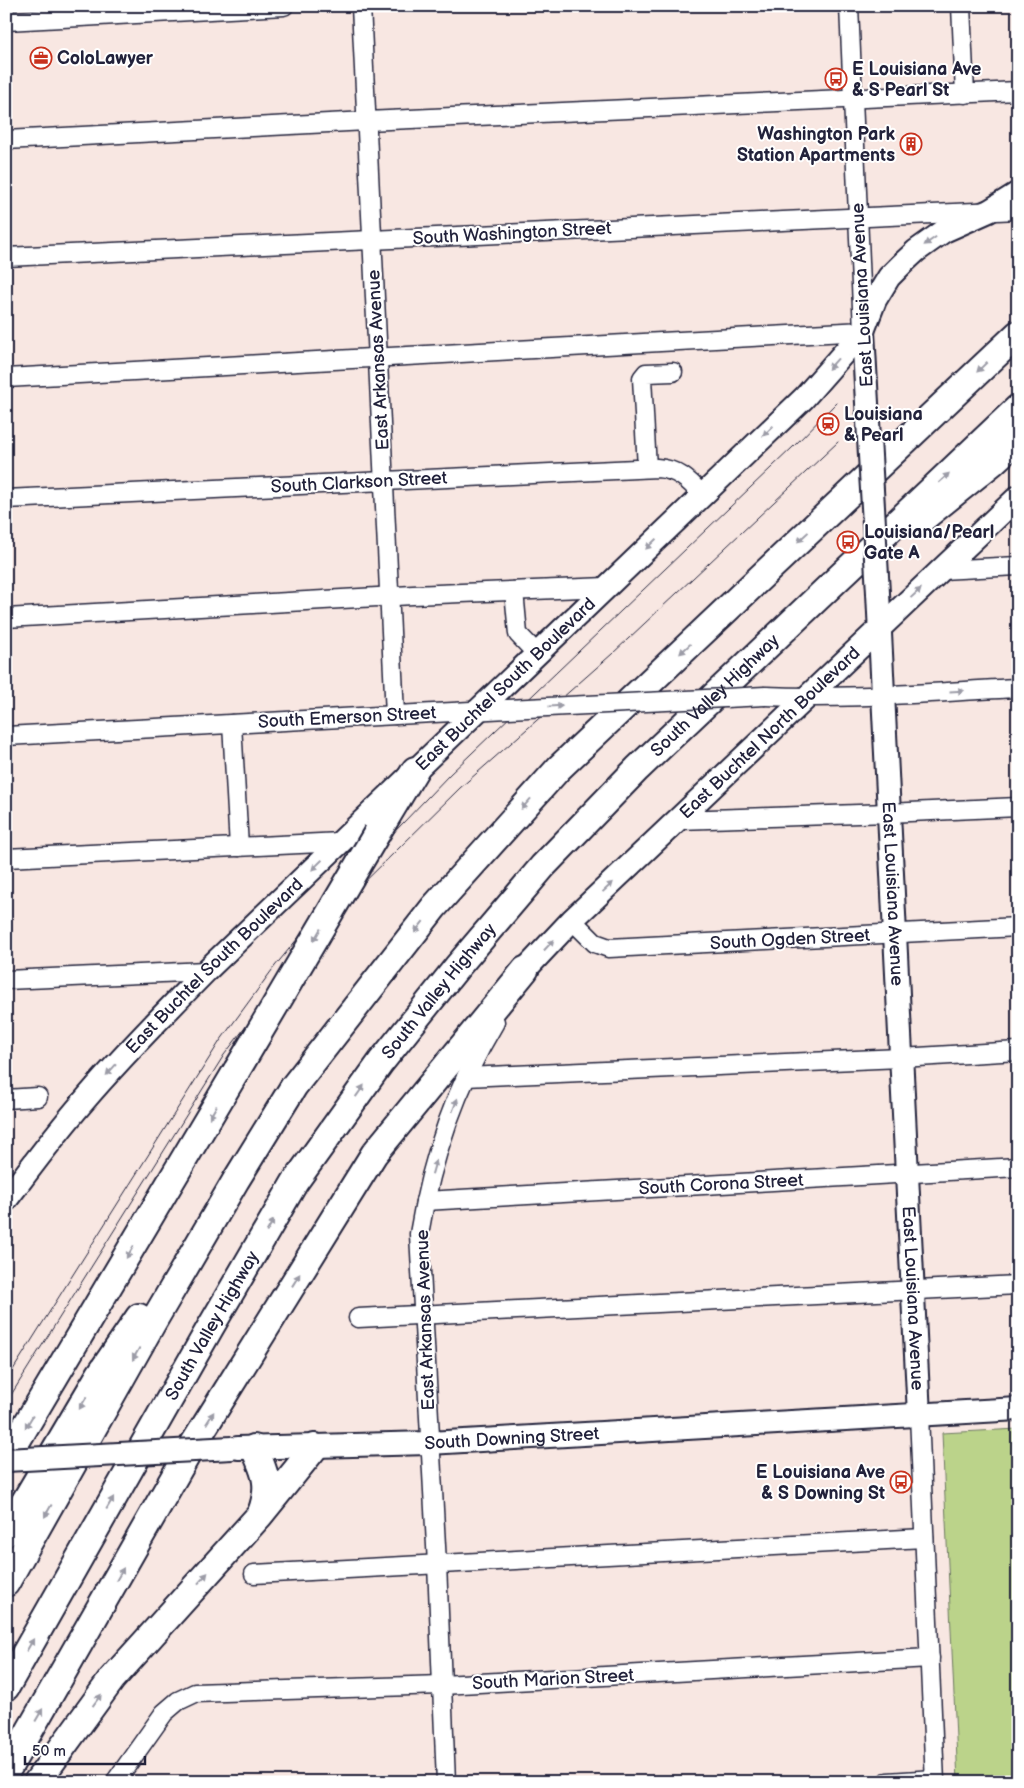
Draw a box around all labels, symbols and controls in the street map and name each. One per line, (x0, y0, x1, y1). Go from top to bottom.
office icon: ColoLawyer (29, 46, 53, 70)
place label: ColoLawyer (57, 48, 154, 69)
place label: E Louisiana Ave & S Pearl St (852, 59, 981, 101)
bus stop icon: E Louisiana Ave & S Pearl St (824, 67, 848, 91)
place label: Washington Park Station Apartments (737, 124, 896, 166)
building icon: Washington Park Station Apartments (899, 132, 923, 156)
street label: East Louisiana Avenue (847, 202, 878, 388)
street label: South Washington Street (412, 218, 612, 249)
one-way arrow (923, 236, 937, 246)
street label: East Arkansas Avenue (363, 269, 394, 451)
one-way arrow (827, 358, 839, 370)
one-way arrow (977, 361, 989, 373)
place label: Louisiana & Pearl (844, 404, 923, 446)
station icon: Louisiana & Pearl (816, 412, 840, 436)
one-way arrow (763, 425, 775, 437)
street label: South Clarkson Street (270, 467, 448, 498)
one-way arrow (937, 472, 949, 484)
place label: Louisiana/Pearl Gate A (864, 522, 994, 564)
bus stop icon: Louisiana/Pearl Gate A (836, 530, 860, 554)
one-way arrow (797, 531, 809, 543)
one-way arrow (646, 538, 658, 550)
one-way arrow (909, 587, 921, 599)
street label: East Buchtel South Boulevard (411, 594, 600, 775)
street label: South Valley Highway (647, 629, 784, 761)
street label: East Buchtel North Boulevard (675, 642, 865, 823)
one-way arrow (679, 643, 691, 655)
one-way arrow (949, 686, 965, 694)
street label: South Emerson Street (257, 702, 437, 733)
one-way arrow (549, 702, 565, 710)
one-way arrow (520, 798, 532, 810)
street label: East Louisiana Avenue (877, 801, 908, 987)
one-way arrow (311, 859, 323, 871)
street label: East Buchtel South Boulevard (122, 874, 308, 1058)
one-way arrow (601, 881, 613, 893)
street label: South Valley Highway (378, 919, 501, 1063)
one-way arrow (413, 920, 424, 933)
street label: South Ogden Street (709, 925, 871, 954)
one-way arrow (313, 928, 321, 943)
one-way arrow (543, 940, 555, 952)
one-way arrow (106, 1063, 117, 1076)
one-way arrow (355, 1084, 365, 1098)
one-way arrow (452, 1097, 459, 1112)
one-way arrow (208, 1106, 217, 1119)
one-way arrow (431, 1159, 439, 1174)
street label: South Corona Street (638, 1170, 804, 1199)
street label: East Louisiana Avenue (898, 1205, 928, 1391)
one-way arrow (266, 1218, 274, 1233)
street label: East Arkansas Avenue (412, 1229, 439, 1411)
one-way arrow (126, 1246, 135, 1259)
street label: South Valley Highway (161, 1247, 264, 1404)
one-way arrow (291, 1274, 301, 1287)
one-way arrow (132, 1346, 140, 1361)
one-way arrow (79, 1397, 88, 1410)
one-way arrow (205, 1411, 215, 1425)
one-way arrow (24, 1415, 33, 1428)
street label: South Downing Street (424, 1423, 600, 1454)
place label: E Louisiana Ave & S Downing St (756, 1462, 885, 1504)
bus stop icon: E Louisiana Ave & S Downing St (889, 1470, 913, 1494)
one-way arrow (106, 1497, 115, 1510)
one-way arrow (44, 1503, 52, 1518)
one-way arrow (116, 1566, 124, 1581)
one-way arrow (198, 1571, 209, 1584)
one-way arrow (26, 1638, 35, 1651)
street label: South Marion Street (472, 1665, 635, 1694)
one-way arrow (92, 1693, 102, 1707)
one-way arrow (35, 1708, 44, 1722)
scale bar (25, 1733, 145, 1765)
text: 50 m (32, 1742, 66, 1761)

